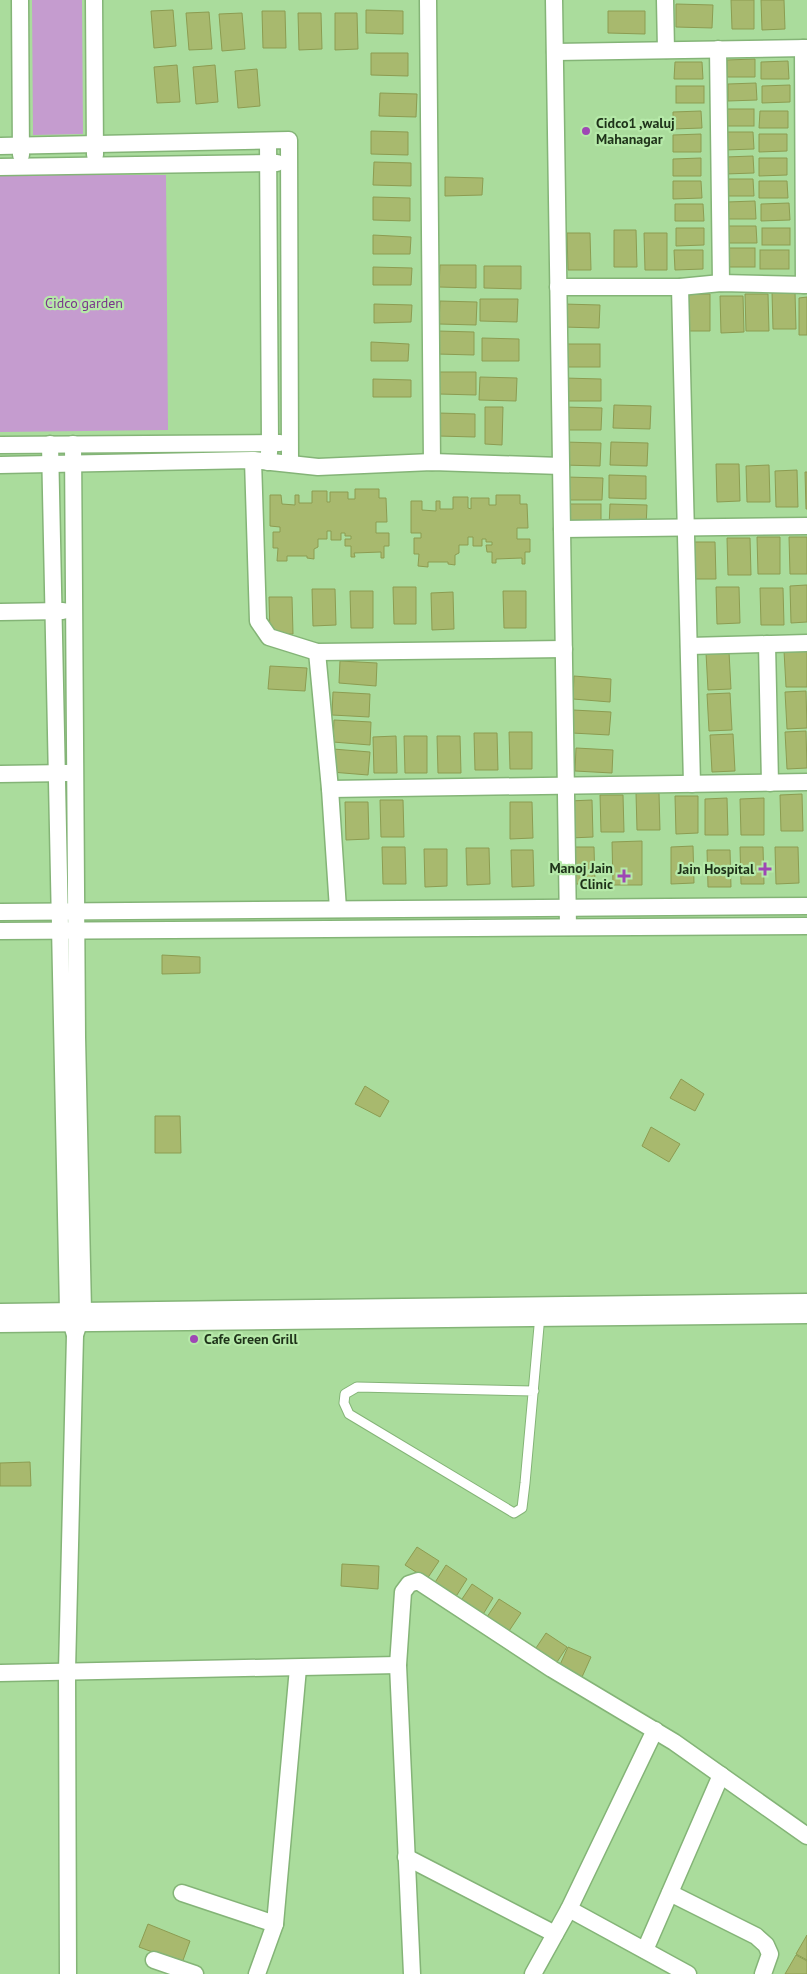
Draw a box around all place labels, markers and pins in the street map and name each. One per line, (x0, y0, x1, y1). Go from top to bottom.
place label: Cidco1 ,waluj Mahanagar (596, 114, 675, 148)
marker: Cidco1 ,waluj Mahanagar (580, 125, 592, 137)
place label: Manoj Jain Clinic (549, 859, 613, 893)
place label: Jain Hospital (677, 860, 755, 878)
marker: Jain Hospital (758, 862, 772, 876)
marker: Manoj Jain Clinic (617, 869, 631, 883)
place label: Cafe Green Grill (204, 1330, 298, 1348)
marker: Cafe Green Grill (188, 1333, 200, 1345)

